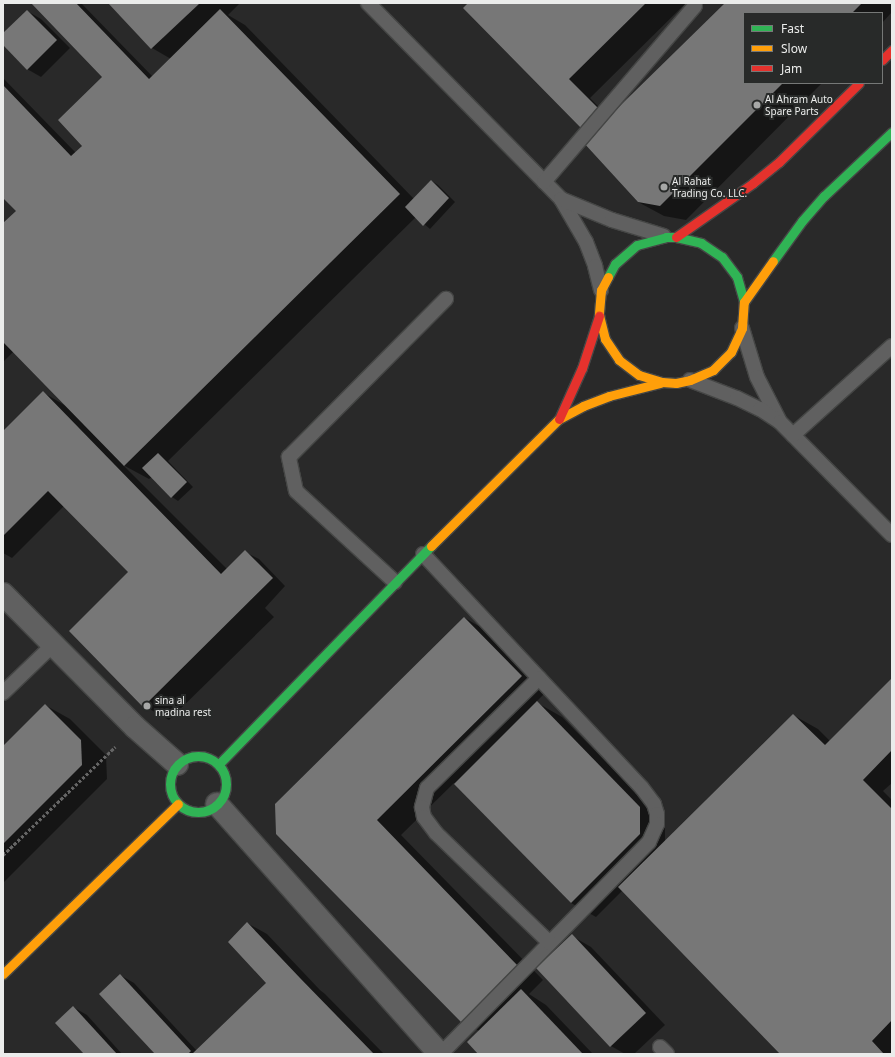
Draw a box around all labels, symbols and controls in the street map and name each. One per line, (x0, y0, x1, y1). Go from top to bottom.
legend (743, 12, 883, 84)
text: Fast (781, 20, 804, 37)
text: Slow (781, 40, 807, 57)
text: Jam (781, 60, 802, 77)
place label: Al Ahram Auto Spare Parts (765, 93, 833, 116)
marker: Al Ahram Auto Spare Parts (752, 100, 762, 110)
place label: Al Rahat Trading Co. LLC. (672, 175, 747, 198)
marker: Al Rahat Trading Co. LLC. (659, 182, 669, 192)
place label: sina al madina rest (155, 694, 211, 718)
marker: sina al madina rest (142, 701, 152, 711)

